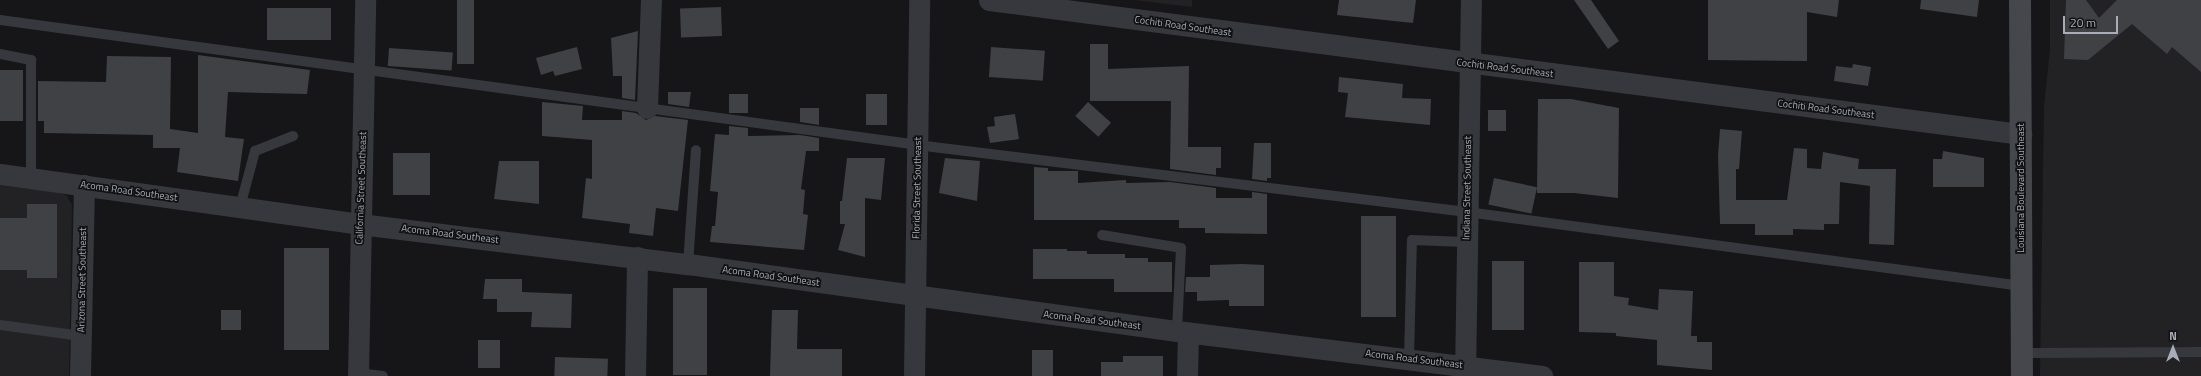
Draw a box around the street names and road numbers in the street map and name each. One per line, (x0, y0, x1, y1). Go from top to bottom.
street label: Cochiti Road Southeast (1134, 13, 1232, 39)
street label: Cochiti Road Southeast (1456, 56, 1554, 80)
street label: Cochiti Road Southeast (1777, 97, 1875, 121)
street label: Louisiana Boulevard Southeast (2015, 123, 2027, 253)
street label: California Street Southeast (353, 131, 369, 245)
street label: Indiana Street Southeast (1460, 136, 1474, 240)
street label: Florida Street Southeast (910, 137, 924, 239)
street label: Acoma Road Southeast (80, 178, 178, 204)
street label: Acoma Road Southeast (401, 222, 499, 246)
street label: Arizona Street Southeast (75, 227, 89, 333)
street label: Acoma Road Southeast (722, 263, 820, 289)
street label: Acoma Road Southeast (1043, 308, 1141, 332)
street label: Acoma Road Southeast (1365, 347, 1463, 371)

